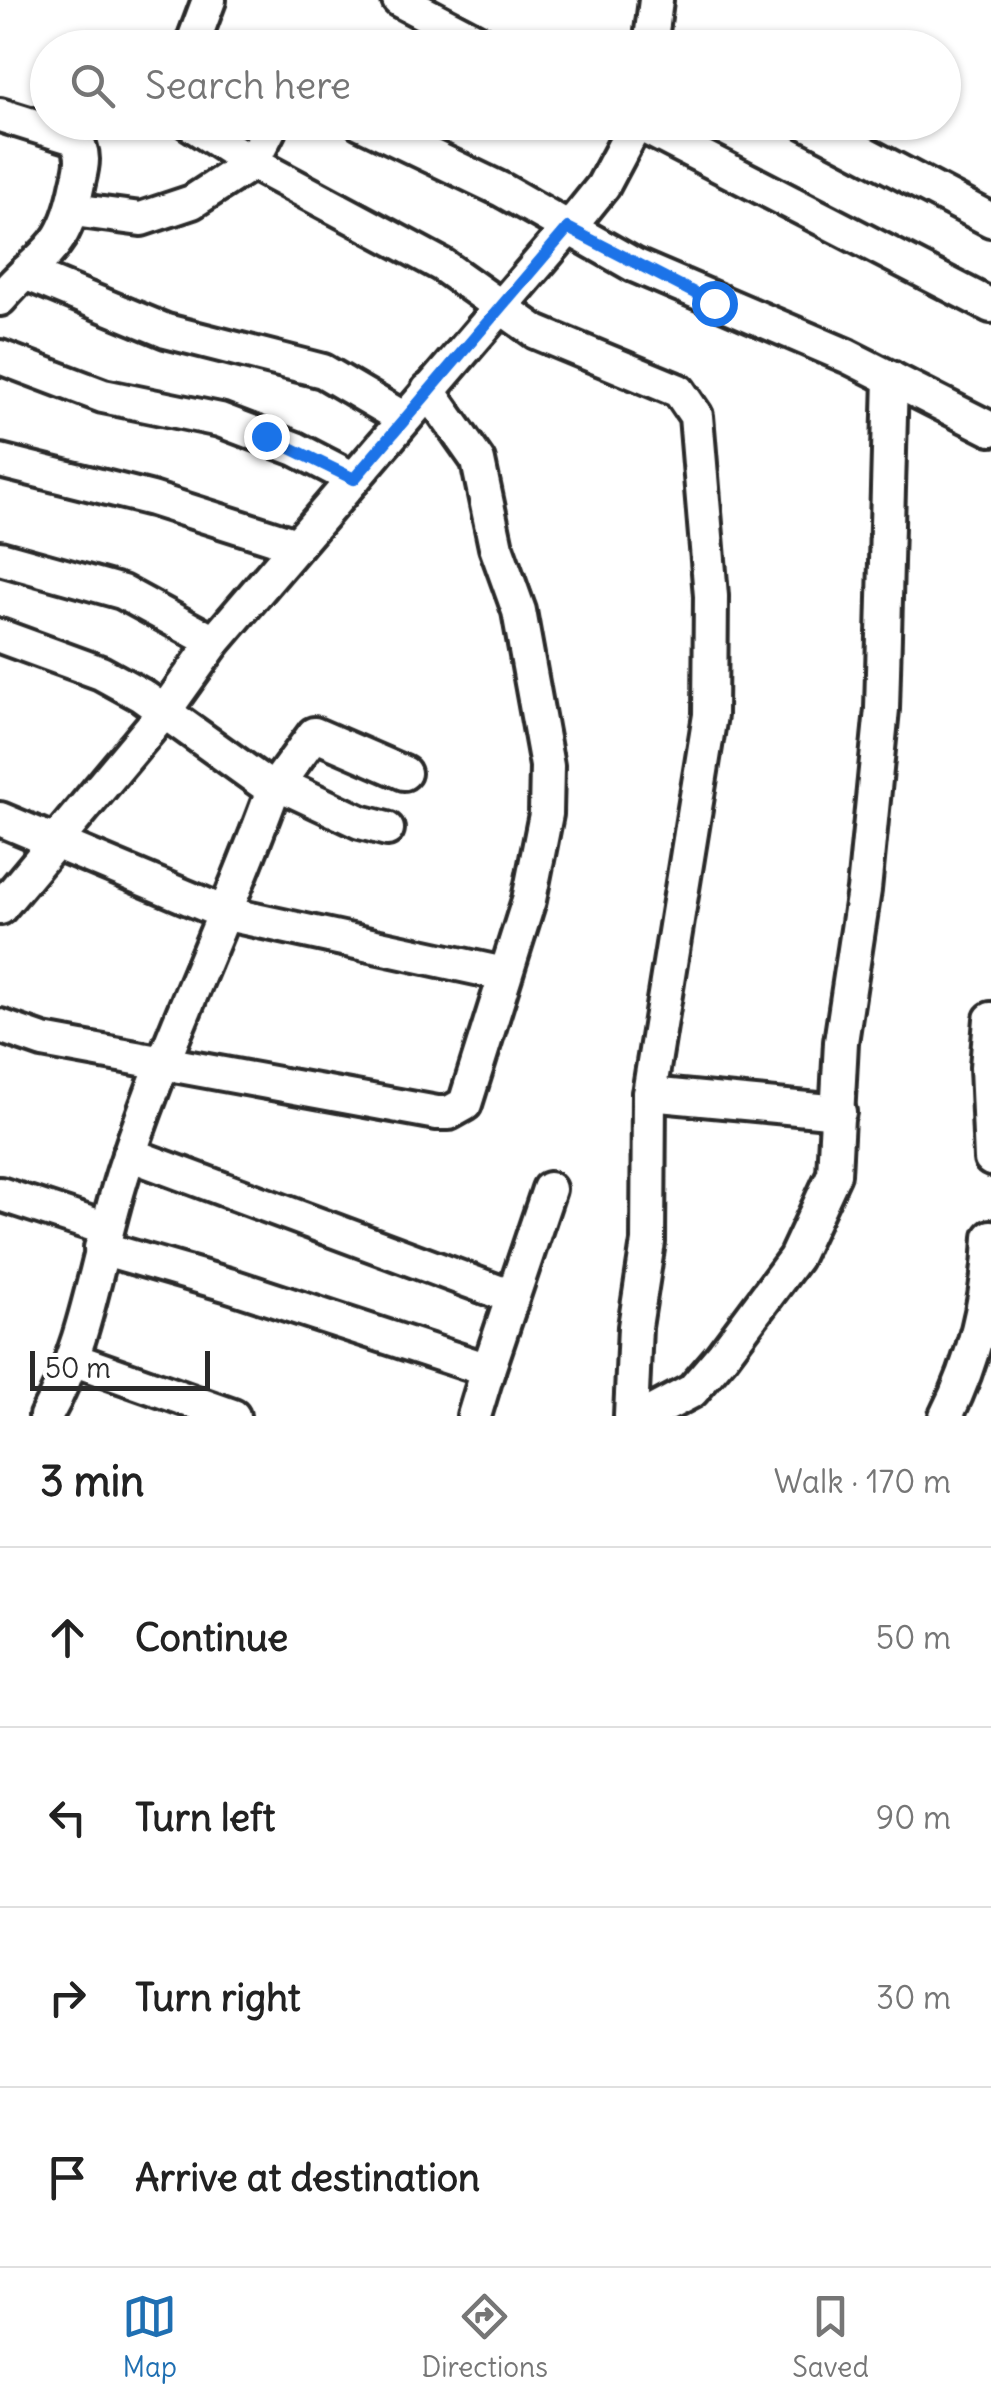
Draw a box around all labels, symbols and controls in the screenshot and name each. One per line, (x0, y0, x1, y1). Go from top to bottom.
search box (30, 30, 961, 140)
icon: search (65, 58, 120, 113)
text: Search here (145, 62, 351, 109)
route start (692, 281, 738, 327)
route end (244, 414, 290, 460)
scale bar (30, 1346, 210, 1390)
text: 50 m (45, 1350, 111, 1386)
text: 3 min (40, 1455, 144, 1507)
text: Walk · 170 m (774, 1461, 951, 1502)
icon: ahead (40, 1610, 95, 1665)
text: Continue (135, 1614, 288, 1661)
text: 50 m (876, 1617, 951, 1658)
icon: left (40, 1790, 95, 1845)
text: Turn left (135, 1794, 275, 1841)
text: 90 m (876, 1797, 951, 1838)
icon: right (40, 1970, 95, 2025)
text: Turn right (135, 1974, 301, 2021)
text: 30 m (876, 1977, 951, 2018)
icon: arrive (40, 2150, 95, 2205)
text: Arrive at destination (135, 2154, 480, 2201)
tab: Map (122, 2289, 177, 2385)
tab: Directions (421, 2289, 548, 2385)
tab: Saved (792, 2289, 869, 2385)

